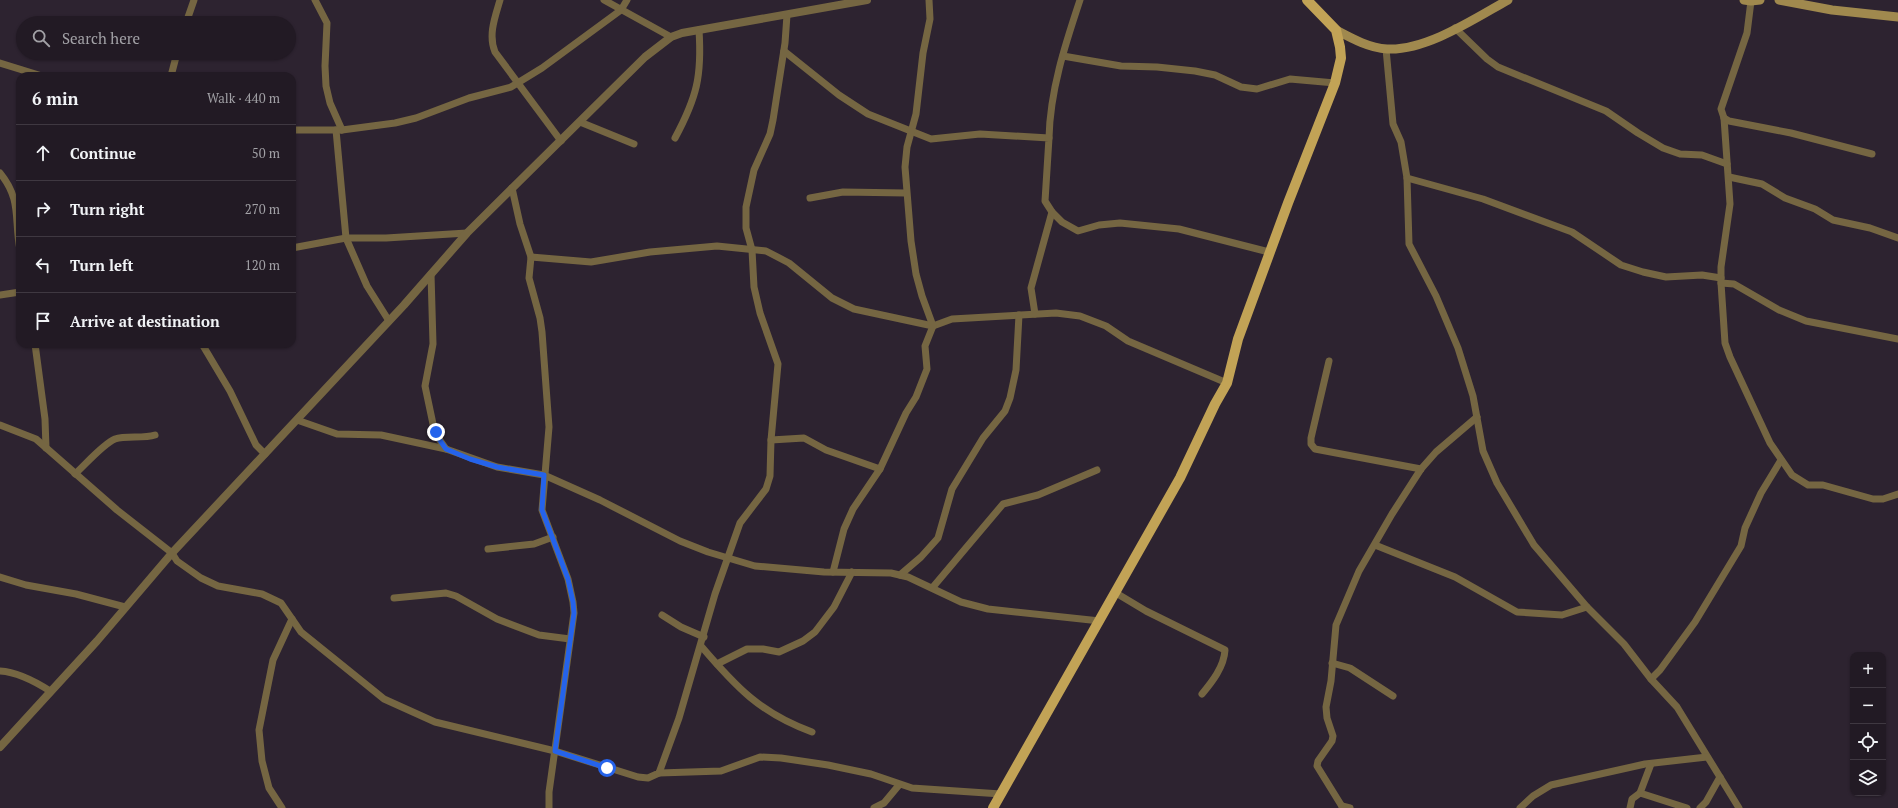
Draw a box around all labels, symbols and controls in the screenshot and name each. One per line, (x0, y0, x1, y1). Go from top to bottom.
search box (16, 16, 296, 60)
icon: search (30, 27, 52, 49)
text: Search here (62, 28, 140, 48)
text: 6 min (32, 87, 79, 110)
text: Walk · 440 m (207, 89, 280, 107)
icon: ahead (32, 142, 54, 164)
text: Continue (70, 143, 136, 163)
text: 50 m (252, 144, 280, 162)
icon: right (32, 198, 54, 220)
text: Turn right (70, 199, 145, 219)
text: 270 m (245, 200, 280, 218)
icon: left (32, 254, 54, 276)
text: Turn left (70, 255, 134, 275)
text: 120 m (245, 256, 280, 274)
icon: arrive (32, 310, 54, 332)
text: Arrive at destination (70, 311, 220, 331)
route end (427, 423, 445, 441)
map controls (1850, 652, 1886, 796)
button: + (1850, 652, 1886, 688)
button: − (1850, 688, 1886, 724)
button: locate (1850, 724, 1886, 760)
route start (598, 759, 616, 777)
button: layers (1850, 760, 1886, 796)

